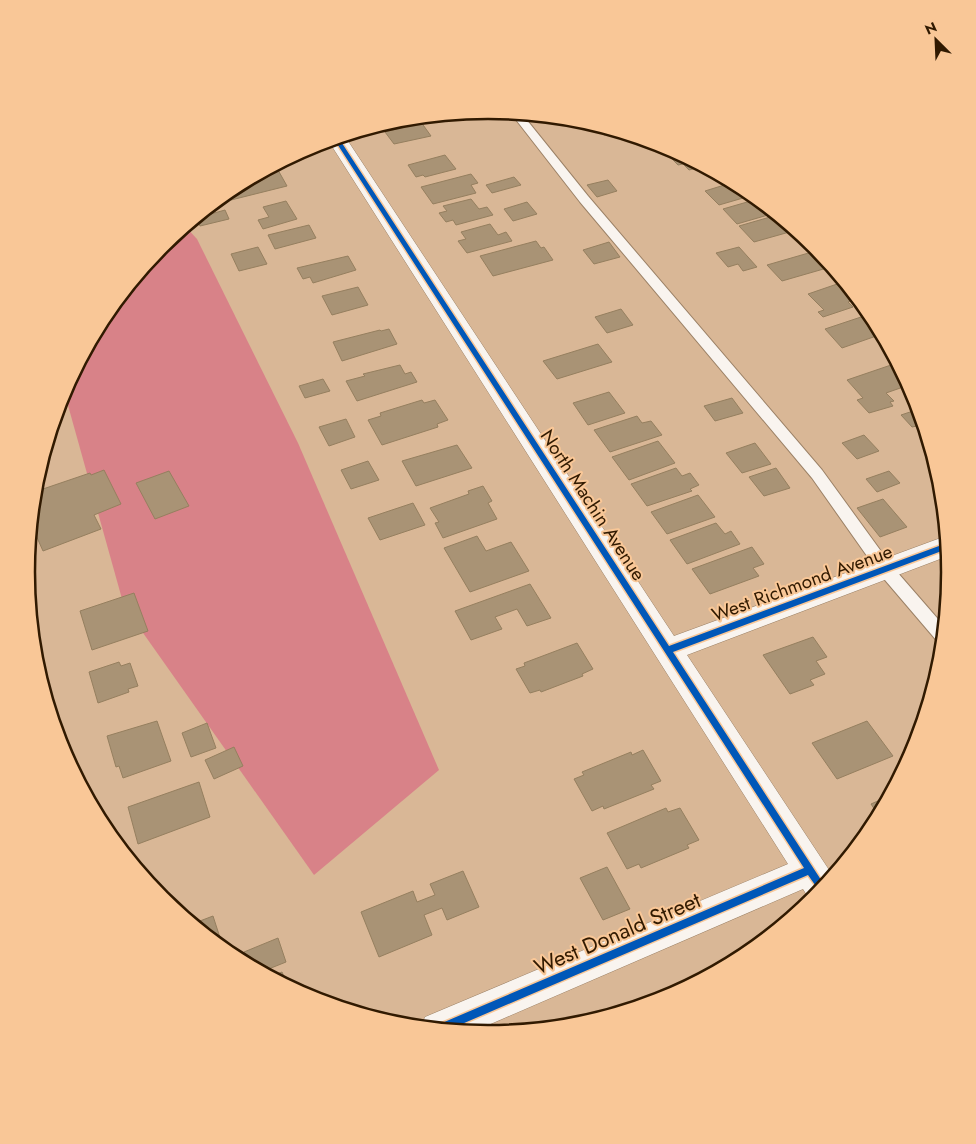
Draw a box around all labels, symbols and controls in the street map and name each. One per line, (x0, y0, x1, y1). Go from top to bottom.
north arrow (911, 15, 961, 65)
text: N (922, 17, 940, 40)
street label: North Machin Avenue (534, 424, 652, 586)
street label: West Richmond Avenue (708, 538, 896, 628)
street label: West Donald Street (529, 883, 706, 982)

